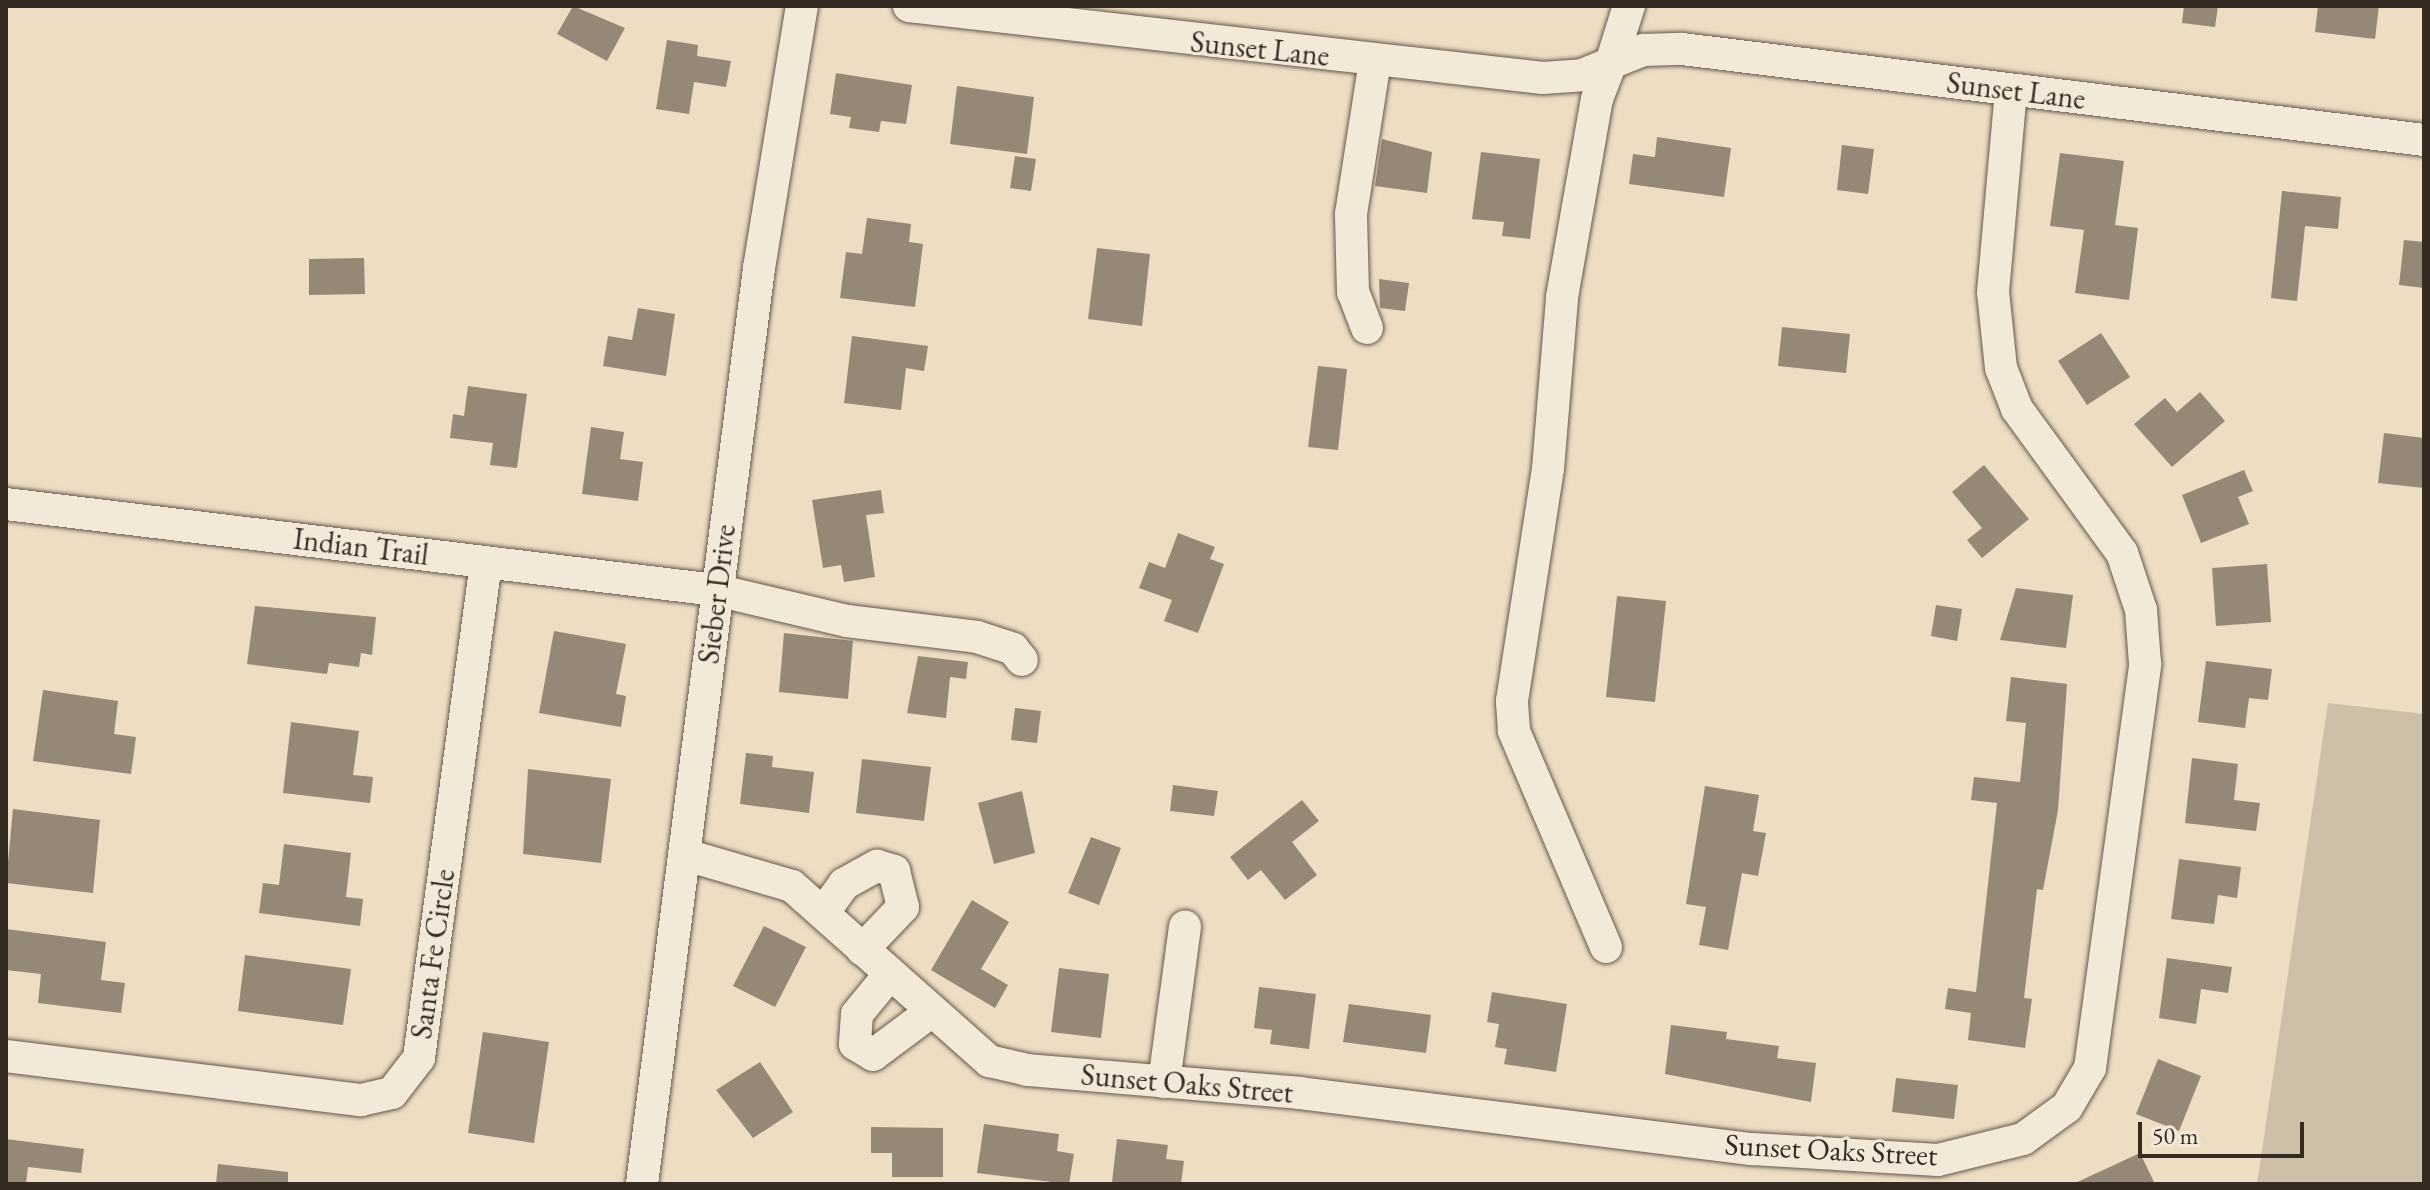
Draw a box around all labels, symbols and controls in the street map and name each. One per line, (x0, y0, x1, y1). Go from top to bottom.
street label: Sunset Lane (1189, 24, 1331, 74)
street label: Sunset Lane (1945, 65, 2087, 117)
street label: Indian Trail (291, 521, 431, 573)
street label: Sieber Drive (691, 522, 743, 666)
street label: Santa Fe Circle (403, 867, 463, 1041)
street label: Sunset Oaks Street (1079, 1057, 1295, 1111)
scale bar (2142, 1106, 2308, 1156)
text: 50 m (2152, 1120, 2199, 1151)
street label: Sunset Oaks Street (1724, 1126, 1938, 1174)

